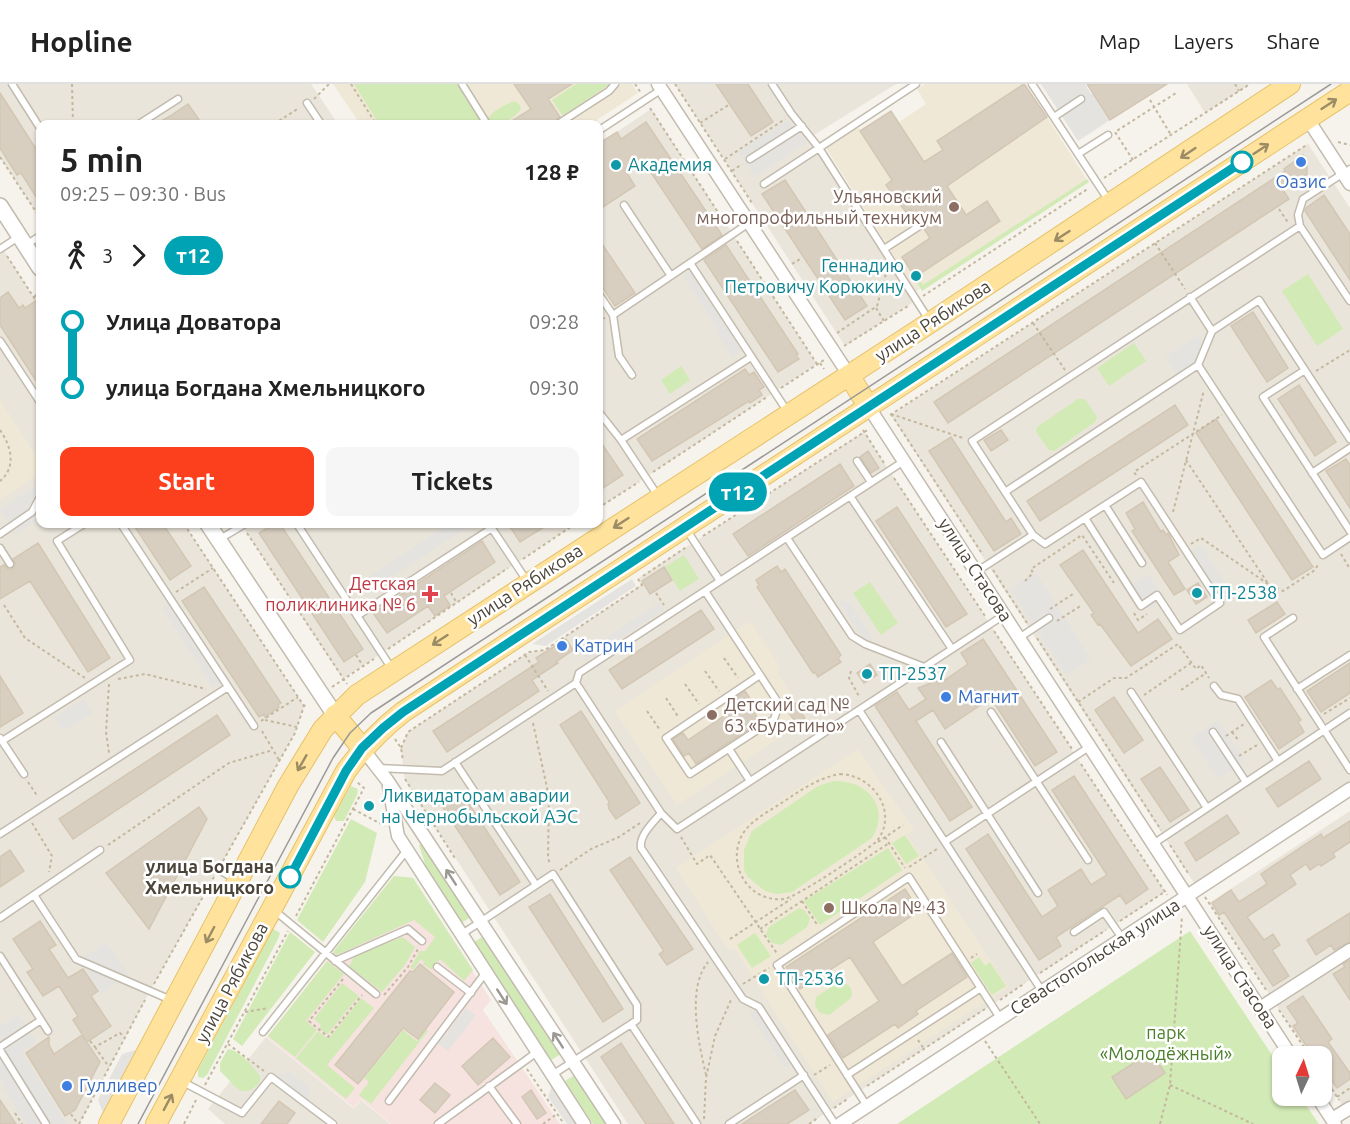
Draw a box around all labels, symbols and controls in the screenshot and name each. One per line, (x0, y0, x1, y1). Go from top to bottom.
text: Hopline (30, 26, 133, 57)
text: Map (1099, 29, 1140, 53)
text: Layers (1173, 29, 1234, 53)
text: Share (1267, 29, 1320, 53)
one-way arrow (1320, 98, 1337, 111)
text: 5 min (60, 141, 143, 178)
one-way arrow (1252, 143, 1269, 155)
one-way arrow (1179, 146, 1196, 159)
unlabelled marker (1231, 151, 1253, 173)
place label: Академия (628, 154, 712, 174)
marker: Оазис (1294, 155, 1308, 169)
marker: Академия (609, 158, 623, 172)
text: 128 ₽ (524, 159, 579, 184)
place label: Оазис (1276, 171, 1326, 191)
text: 09:25 – 09:30 · Bus (60, 182, 226, 205)
place label: Ульяновский многопрофильный техникум (697, 186, 942, 227)
marker: Ульяновский многопрофильный техникум (947, 200, 961, 214)
one-way arrow (1054, 230, 1070, 242)
icon: walk (60, 239, 93, 272)
icon: forward (122, 239, 155, 272)
text: т12 (176, 243, 211, 267)
text: 3 (102, 244, 113, 267)
place label: Геннадию Петровичу Корюкину (725, 255, 904, 296)
marker: Геннадию Петровичу Корюкину (909, 269, 923, 283)
street label: улица Рябикова (871, 275, 994, 365)
text: Улица Доватора (106, 309, 281, 334)
text: 09:28 (529, 310, 579, 333)
text: улица Богдана Хмельницкого (106, 375, 426, 400)
text: 09:30 (529, 376, 579, 399)
button: Start (60, 447, 314, 516)
button: Tickets (326, 447, 579, 516)
line badge: т12 (704, 472, 772, 512)
text: т12 (721, 480, 755, 504)
street label: улица Стасова (935, 514, 1017, 625)
one-way arrow (613, 517, 630, 529)
street label: улица Рябикова (463, 539, 586, 629)
place label: Детская поликлиника № 6 (265, 573, 416, 614)
place label: ТП-2538 (1209, 582, 1277, 602)
marker: Детская поликлиника № 6 (421, 585, 439, 603)
marker: ТП-2538 (1190, 586, 1204, 600)
one-way arrow (432, 634, 449, 646)
place label: Катрин (574, 635, 634, 655)
marker: Катрин (555, 639, 569, 653)
place label: ТП-2537 (879, 663, 947, 683)
marker: ТП-2537 (860, 667, 874, 681)
place label: Магнит (958, 686, 1019, 706)
marker: Магнит (939, 690, 953, 704)
place label: Детский сад № 63 «Буратино» (724, 694, 850, 735)
marker: Детский сад № 63 «Буратино» (705, 708, 719, 722)
one-way arrow (295, 754, 307, 771)
place label: Ликвидаторам аварии на Чернобыльской АЭС (381, 785, 578, 826)
marker: Ликвидаторам аварии на Чернобыльской АЭС (362, 799, 376, 813)
place label: улица Богдана Хмельницкого (145, 856, 274, 897)
marker: улица Богдана Хмельницкого (279, 866, 301, 888)
one-way arrow (445, 869, 457, 886)
street label: Севастопольская улица (1006, 894, 1183, 1018)
place label: Школа № 43 (841, 897, 946, 917)
marker: Школа № 43 (822, 901, 836, 915)
street label: улица Рябикова (191, 919, 271, 1046)
street label: улица Стасова (1200, 921, 1282, 1032)
one-way arrow (203, 926, 215, 944)
place label: ТП-2536 (776, 968, 844, 988)
marker: ТП-2536 (757, 972, 771, 986)
one-way arrow (495, 988, 508, 1005)
park label: парк «Молодёжный» (1100, 1022, 1232, 1063)
one-way arrow (552, 1032, 564, 1049)
north arrow (1272, 1046, 1332, 1106)
map controls (1272, 1046, 1332, 1106)
place label: Гулливер (79, 1075, 158, 1095)
marker: Гулливер (60, 1079, 74, 1093)
one-way arrow (162, 1094, 174, 1111)

